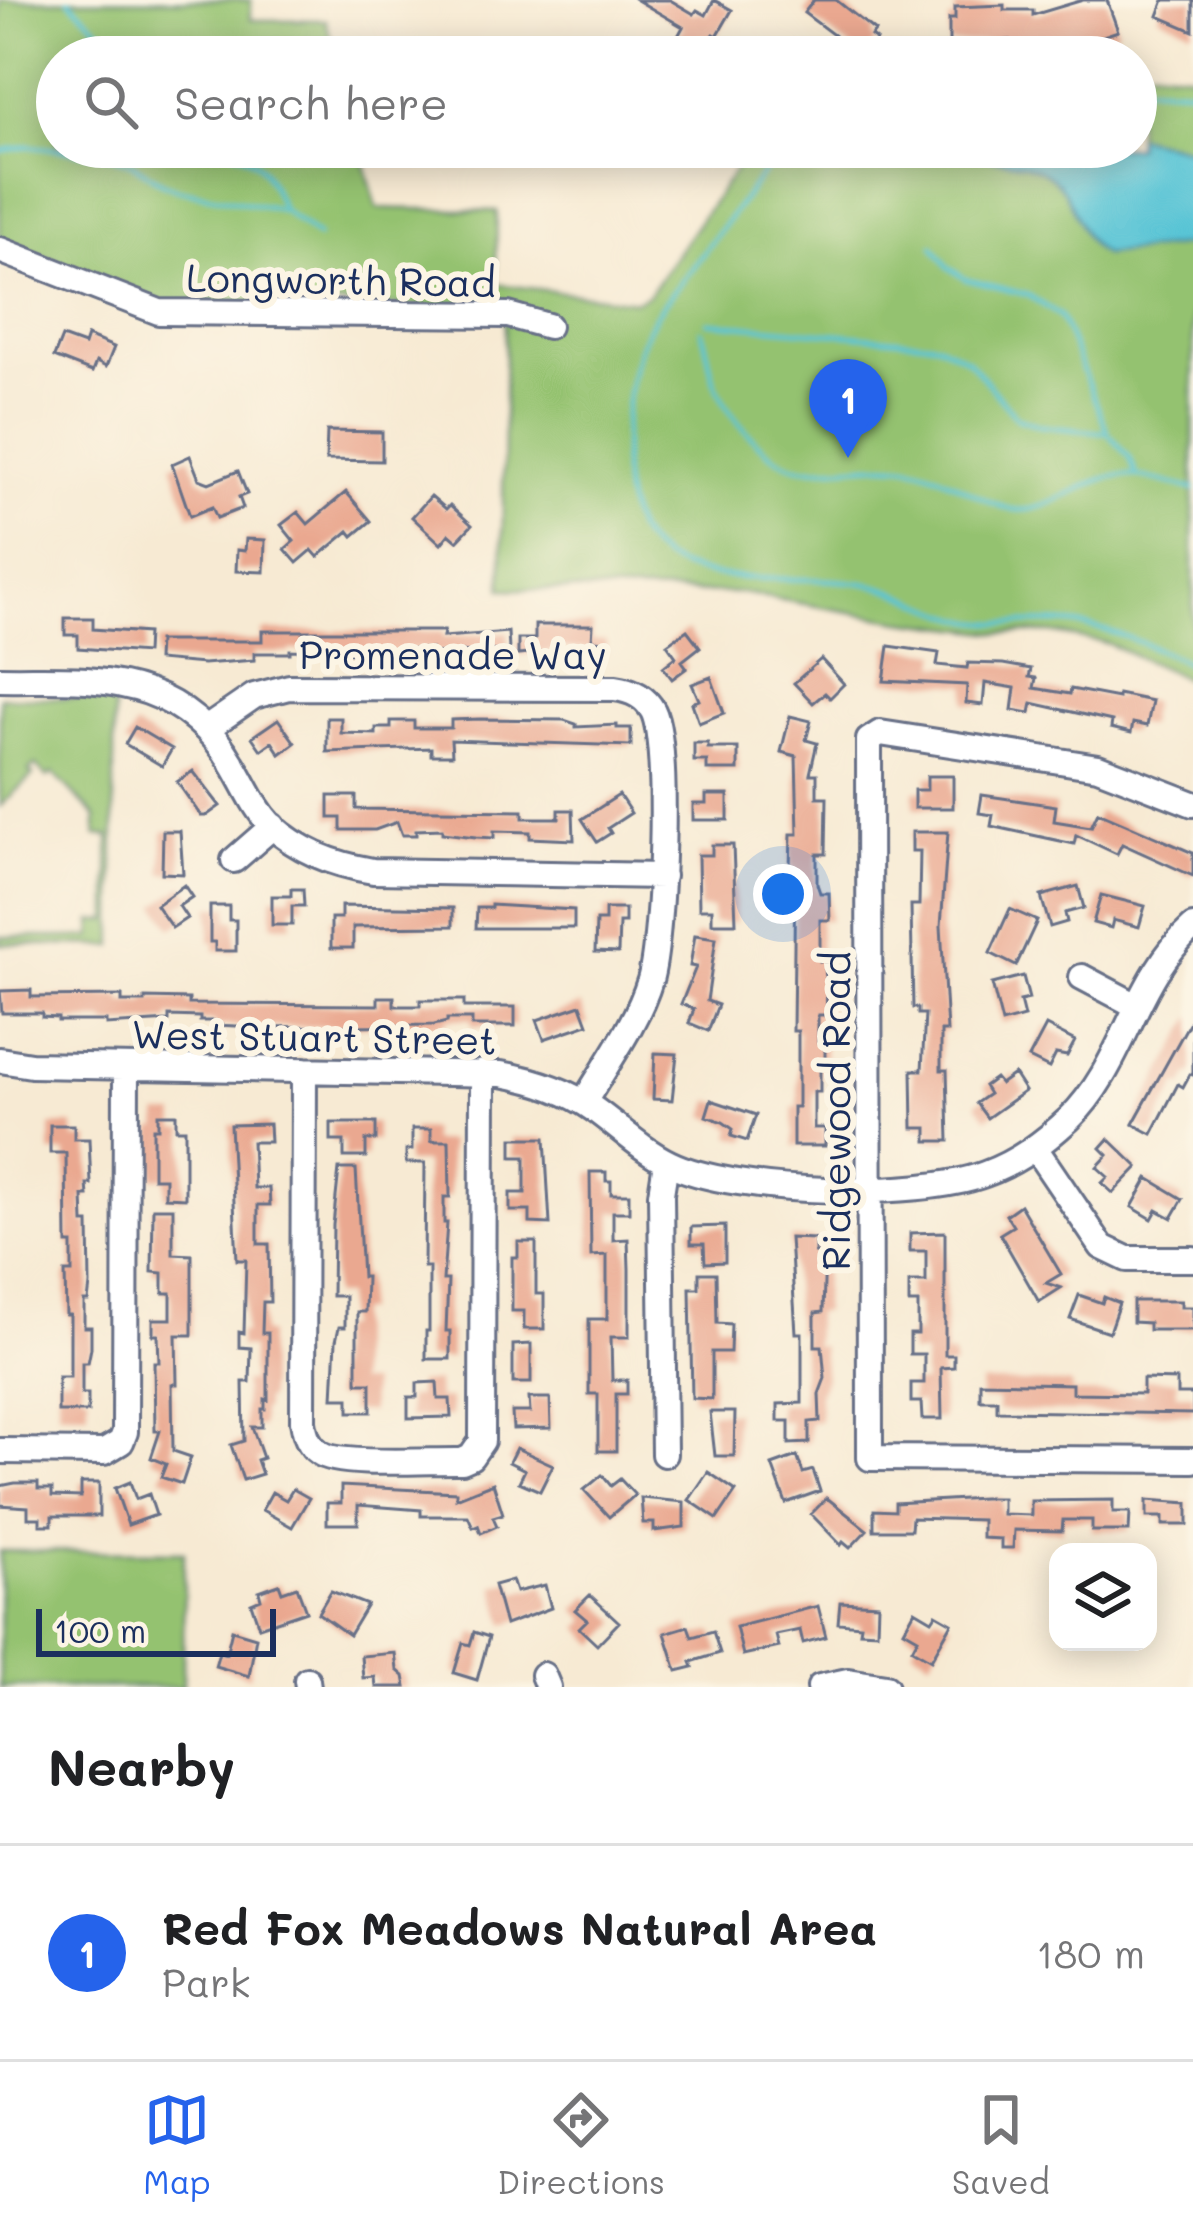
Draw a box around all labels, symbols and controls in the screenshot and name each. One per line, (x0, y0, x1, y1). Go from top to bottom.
search box (36, 36, 1157, 168)
icon: search (78, 69, 144, 135)
text: Search here (174, 73, 448, 131)
street label: Longworth Road (186, 251, 496, 308)
pin: 1 (809, 359, 887, 458)
street label: Promenade Way (299, 628, 607, 679)
your location (753, 864, 813, 924)
street label: Ridgewood Road (809, 951, 861, 1271)
street label: West Stuart Street (131, 1007, 497, 1065)
map controls (1049, 1543, 1157, 1651)
button: layers (1049, 1543, 1157, 1651)
scale bar (36, 1603, 276, 1656)
text: 100 m (54, 1608, 146, 1651)
text: Nearby (48, 1732, 235, 1799)
text: Red Fox Meadows Natural Area (162, 1898, 877, 1956)
text: 1 (78, 1927, 96, 1978)
text: 180 m (1036, 1927, 1145, 1978)
text: Park (162, 1956, 250, 2007)
tab: Map (143, 2087, 211, 2202)
tab: Directions (497, 2087, 665, 2202)
tab: Saved (952, 2087, 1050, 2202)

